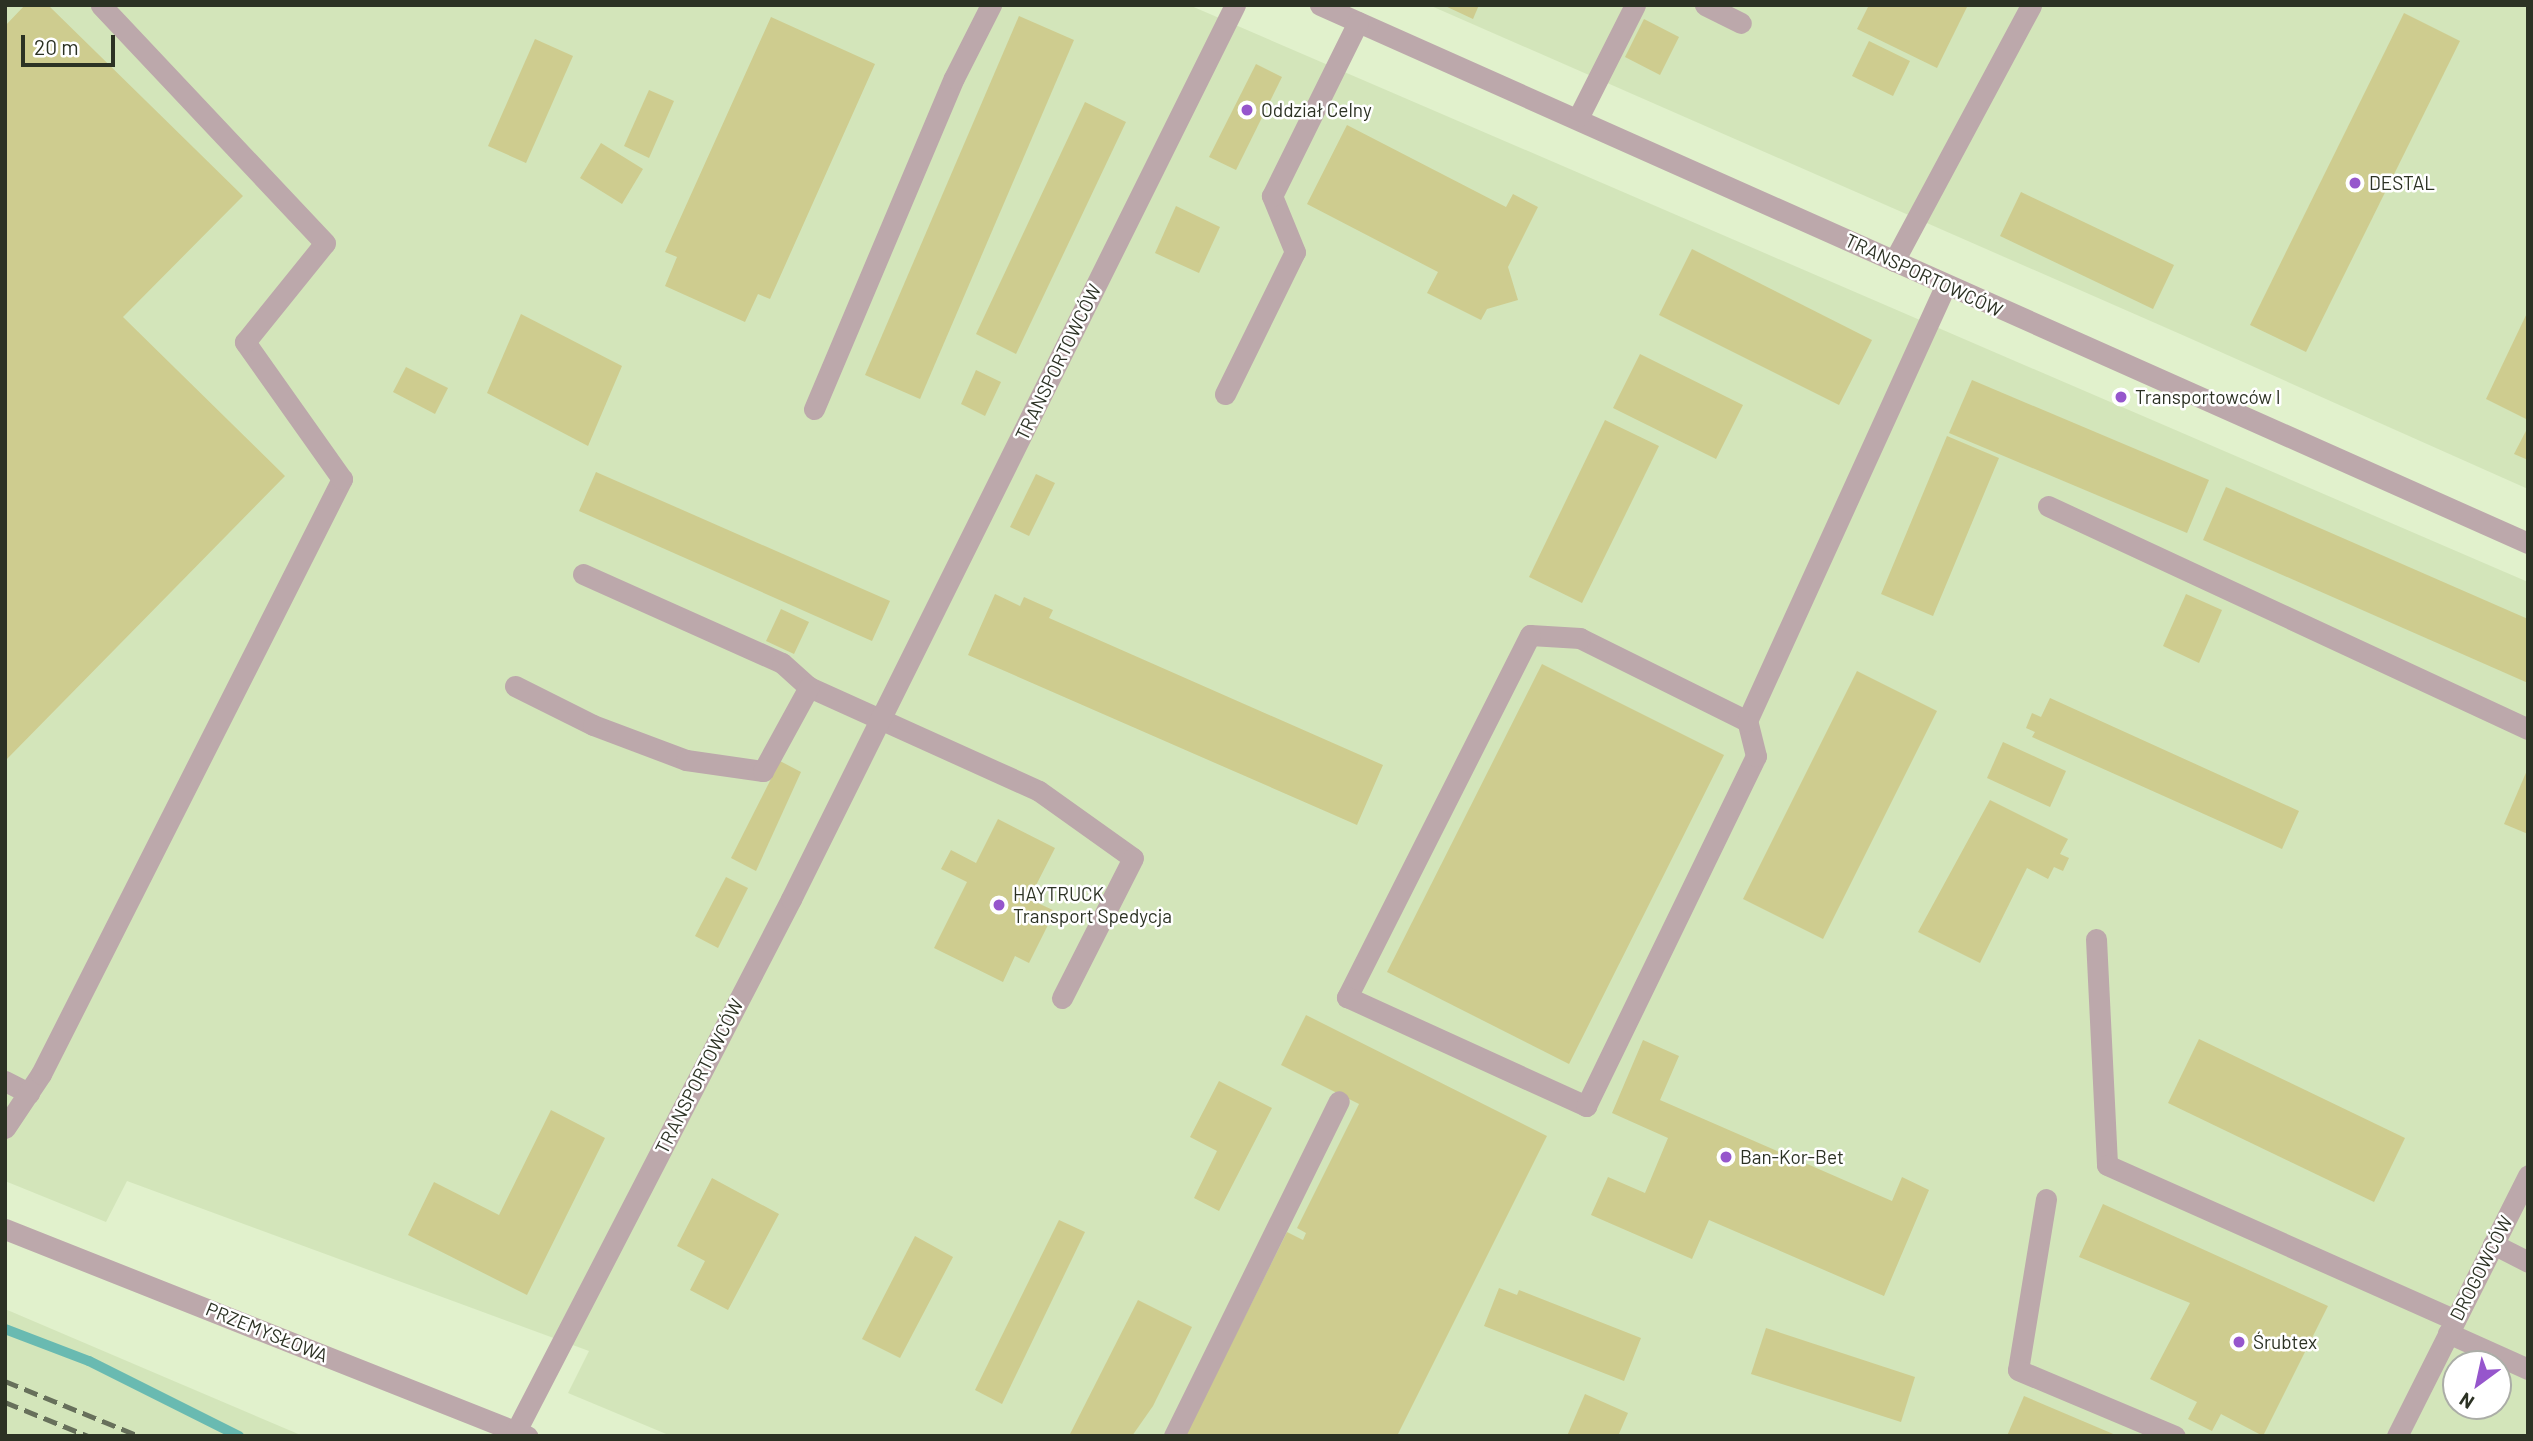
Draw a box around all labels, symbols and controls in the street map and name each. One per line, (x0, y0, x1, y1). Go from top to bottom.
scale bar (24, 21, 119, 65)
text: 20 m (34, 34, 79, 59)
place label: Oddział Celny (1261, 99, 1372, 121)
marker: Oddział Celny (1239, 102, 1255, 118)
place label: DESTAL (2369, 172, 2435, 194)
marker: DESTAL (2347, 175, 2363, 191)
street label: TRANSPORTOWCÓW (1842, 229, 2006, 321)
street label: TRANSPORTOWCÓW (1010, 280, 1106, 444)
place label: Transportowców I (2135, 386, 2281, 408)
marker: Transportowców I (2113, 389, 2129, 405)
place label: HAYTRUCK Transport Spedycja (1013, 883, 1172, 927)
marker: HAYTRUCK Transport Spedycja (991, 897, 1007, 913)
street label: TRANSPORTOWCÓW (650, 995, 748, 1157)
place label: Ban-Kor-Bet (1740, 1146, 1844, 1168)
marker: Ban-Kor-Bet (1718, 1149, 1734, 1165)
street label: DROGOWCÓW (2445, 1212, 2517, 1324)
street label: PRZEMYSŁOWA (203, 1297, 331, 1367)
place label: Śrubtex (2253, 1331, 2317, 1353)
marker: Śrubtex (2231, 1334, 2247, 1350)
north arrow (2442, 1350, 2512, 1420)
text: N (2455, 1388, 2478, 1414)

